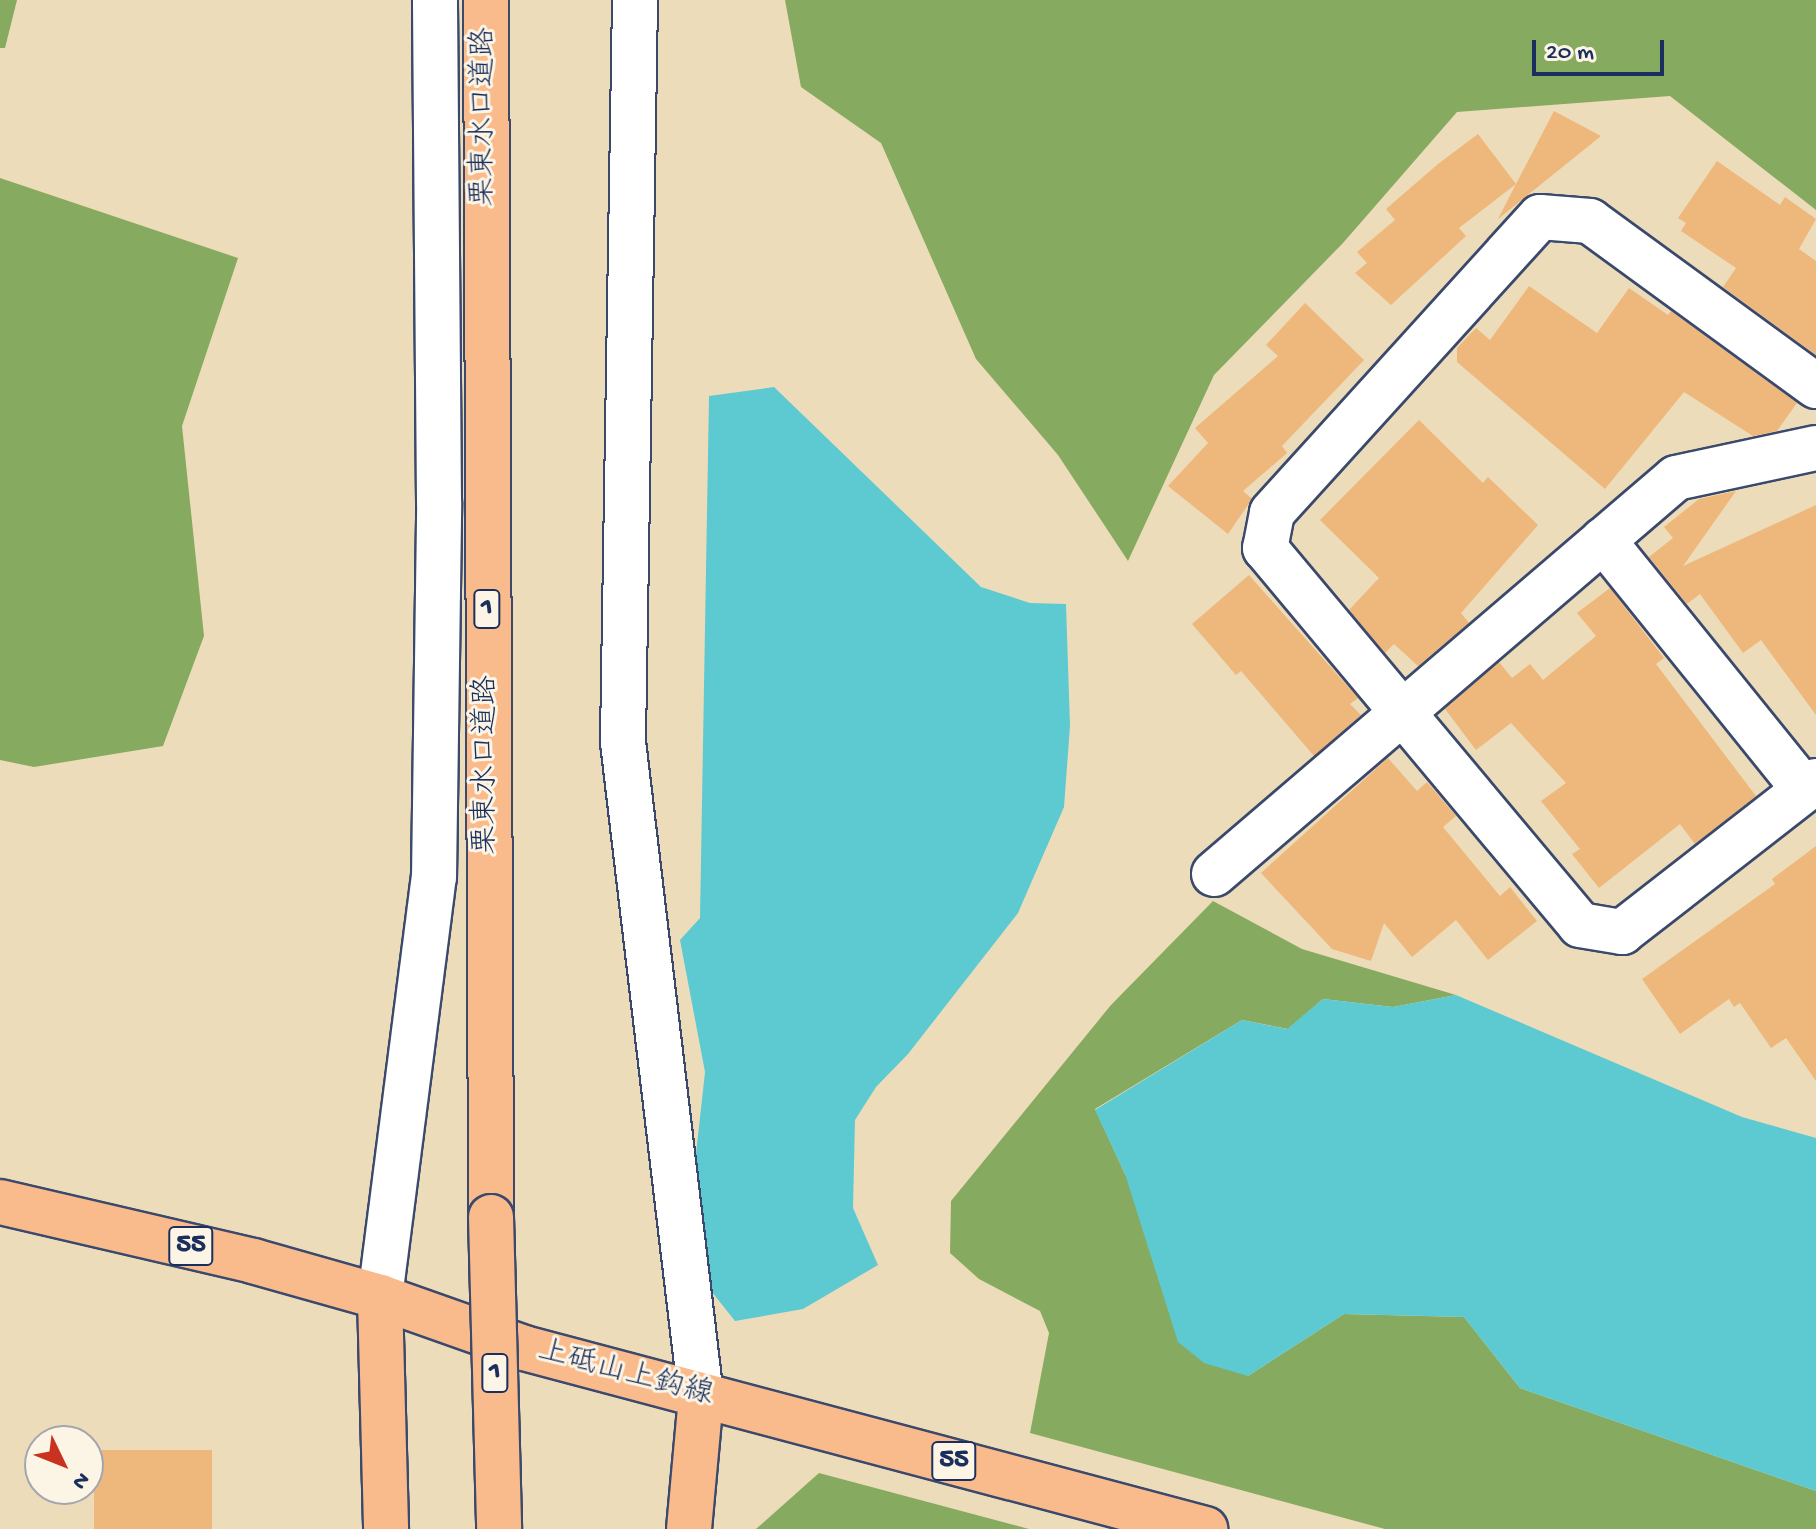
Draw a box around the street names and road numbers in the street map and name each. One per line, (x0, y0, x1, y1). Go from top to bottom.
street label: 栗東水口道路 (468, 27, 504, 207)
road number: 1 (473, 585, 501, 633)
street label: 栗東水口道路 (470, 675, 506, 855)
road number: 55 (167, 1222, 215, 1270)
street label: 上砥山上鈎線 (533, 1334, 717, 1416)
road number: 1 (481, 1349, 509, 1397)
road number: 55 (930, 1437, 978, 1485)

